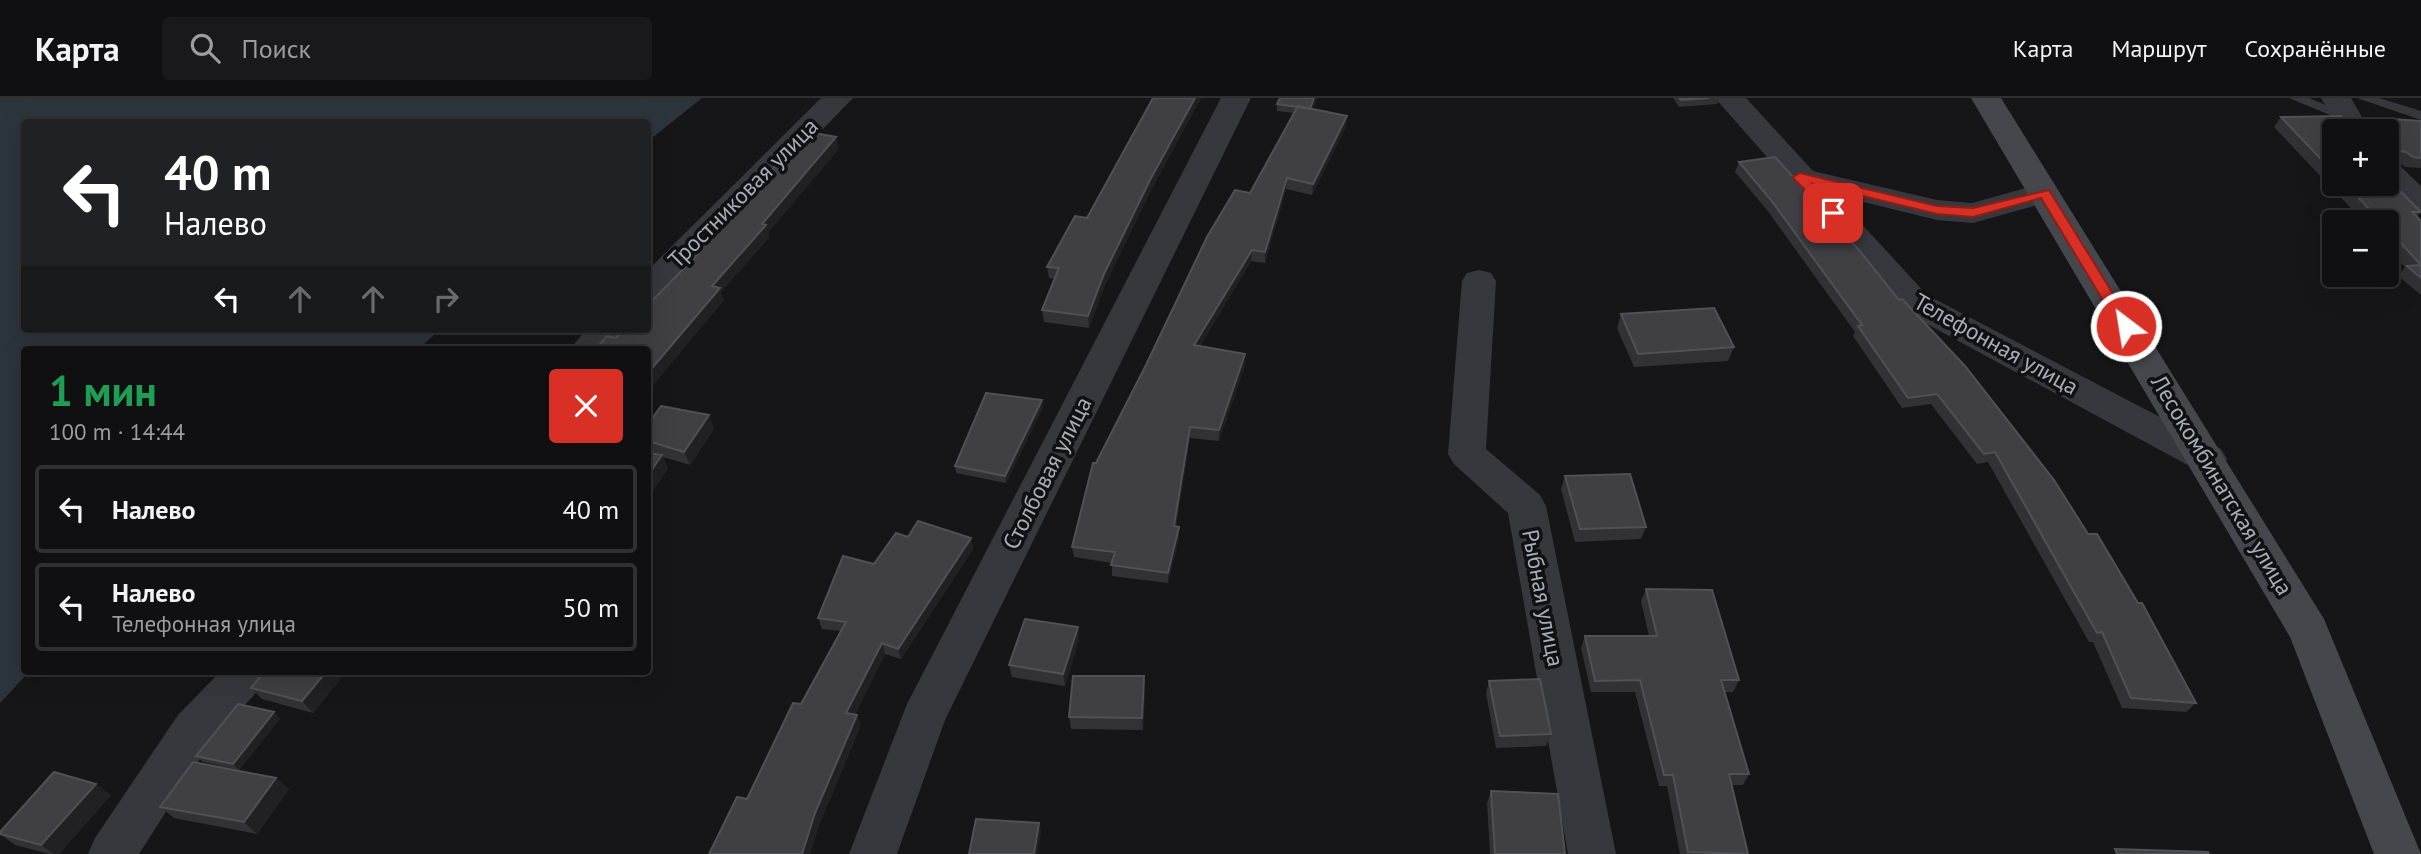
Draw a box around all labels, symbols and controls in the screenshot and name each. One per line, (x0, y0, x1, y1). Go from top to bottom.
search box (162, 17, 652, 80)
text: Карта (35, 27, 120, 70)
icon: search (186, 29, 224, 67)
text: Поиск (242, 32, 311, 65)
text: Карта (2013, 33, 2073, 64)
text: Маршрут (2111, 33, 2206, 64)
text: Сохранённые (2244, 33, 2386, 64)
street label: Тростниковая улица (661, 111, 824, 274)
map controls (2322, 119, 2399, 287)
button: + (2322, 119, 2399, 196)
text: 40 m (164, 140, 271, 204)
icon: left (49, 147, 140, 238)
pin (1803, 183, 1863, 243)
icon: arrive (1814, 194, 1852, 232)
text: Налево (164, 202, 267, 244)
button: − (2322, 210, 2399, 287)
icon: left (208, 280, 246, 318)
icon: ahead (281, 280, 319, 318)
icon: ahead (354, 280, 392, 318)
icon: right (427, 280, 465, 318)
street label: Телефонная улица (1909, 286, 2084, 401)
position arrow (2089, 289, 2163, 363)
text: 1 мин (49, 363, 157, 418)
button: close (549, 369, 623, 443)
street label: Лесокомбинатская улица (2145, 369, 2300, 600)
street label: Столбовая улица (996, 392, 1097, 554)
text: 100 m · 14:44 (49, 417, 185, 446)
icon: left (53, 490, 91, 528)
text: Налево (112, 493, 196, 526)
text: 40 m (563, 493, 619, 526)
street label: Рыбная улица (1516, 527, 1571, 669)
text: Налево (112, 576, 196, 609)
icon: left (53, 588, 91, 626)
text: 50 m (563, 591, 619, 624)
text: Телефонная улица (112, 609, 296, 638)

